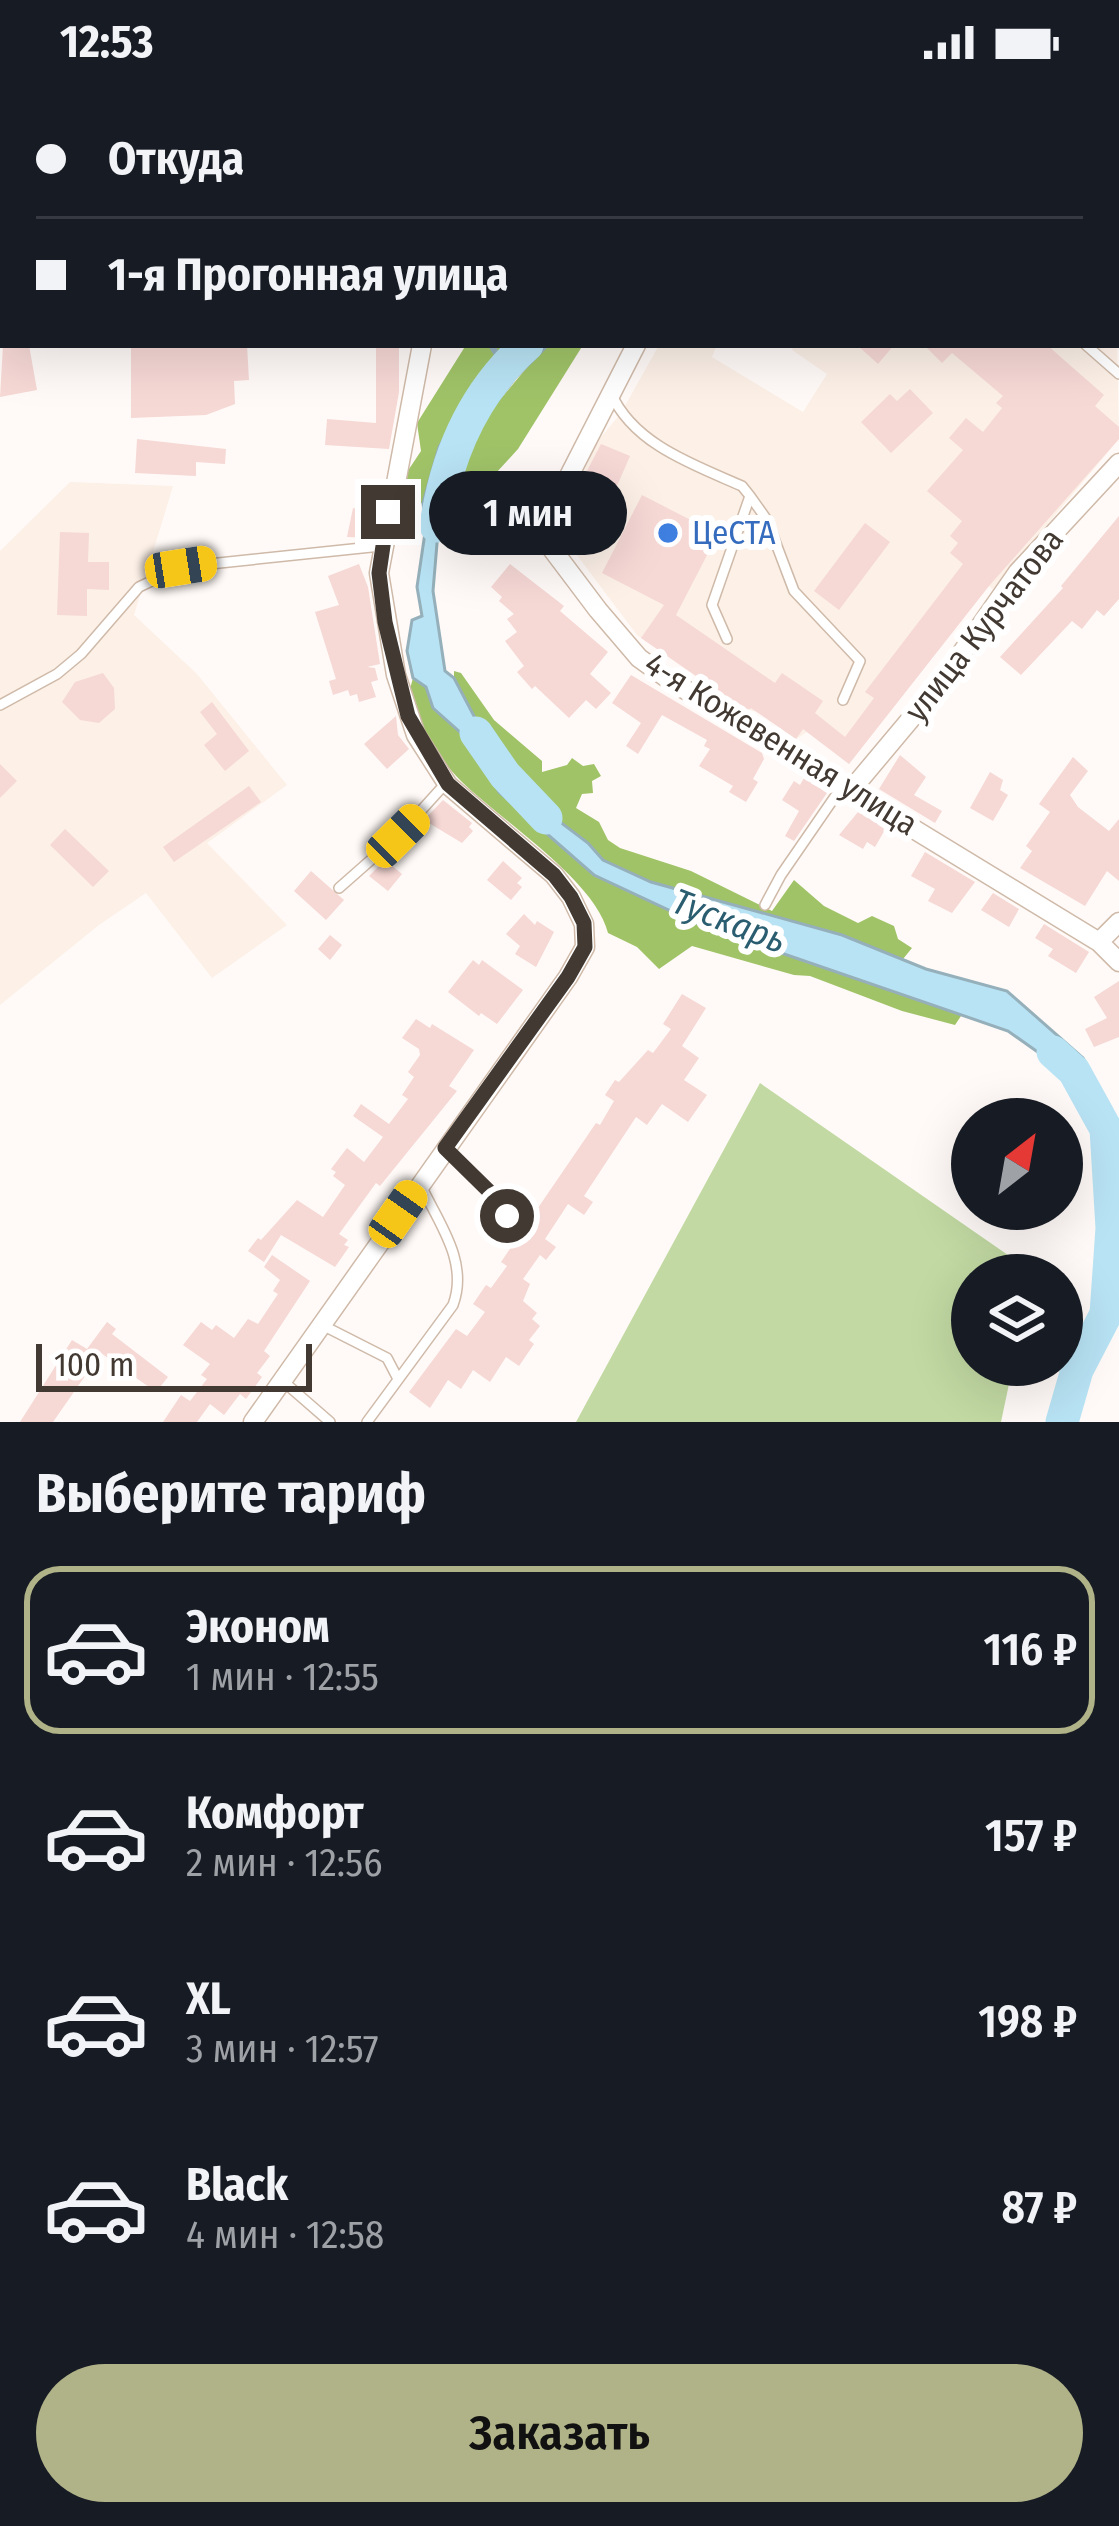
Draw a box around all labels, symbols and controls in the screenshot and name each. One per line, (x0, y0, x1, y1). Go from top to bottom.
text: 12:53 (60, 15, 154, 69)
text: Откуда (108, 132, 244, 186)
text: 1-я Прогонная улица (108, 248, 508, 302)
callout: 1 мин (430, 470, 628, 554)
route end (361, 485, 415, 539)
text: 1 мин (483, 490, 573, 536)
place label: ЦеСТА (692, 513, 776, 553)
marker: ЦеСТА (655, 520, 681, 546)
street label: улица Курчатова (896, 520, 1072, 730)
car (143, 544, 219, 590)
street label: 4-я Кожевенная улица (637, 644, 925, 844)
car (360, 798, 436, 874)
water label: Тускарь (666, 879, 792, 963)
north arrow (951, 1098, 1083, 1230)
map controls (951, 1098, 1083, 1386)
car (363, 1174, 433, 1254)
route start (480, 1189, 534, 1243)
button: layers (951, 1254, 1083, 1386)
scale bar (36, 1338, 312, 1391)
text: 100 m (54, 1345, 134, 1385)
text: Выберите тариф (36, 1462, 426, 1526)
icon: car (42, 1596, 150, 1704)
text: Эконом (186, 1600, 330, 1654)
text: 116 ₽ (983, 1623, 1077, 1677)
text: 1 мин · 12:55 (186, 1654, 379, 1700)
icon: car (42, 1782, 150, 1890)
text: Комфорт (186, 1786, 364, 1840)
text: 157 ₽ (985, 1809, 1077, 1863)
text: 2 мин · 12:56 (186, 1840, 382, 1886)
icon: car (42, 1968, 150, 2076)
text: XL (186, 1972, 231, 2026)
text: 198 ₽ (978, 1995, 1077, 2049)
text: 3 мин · 12:57 (186, 2026, 379, 2072)
icon: car (42, 2154, 150, 2262)
text: Black (186, 2158, 288, 2212)
text: 87 ₽ (1002, 2181, 1077, 2235)
text: 4 мин · 12:58 (186, 2212, 384, 2258)
button: Заказать (36, 2364, 1083, 2502)

